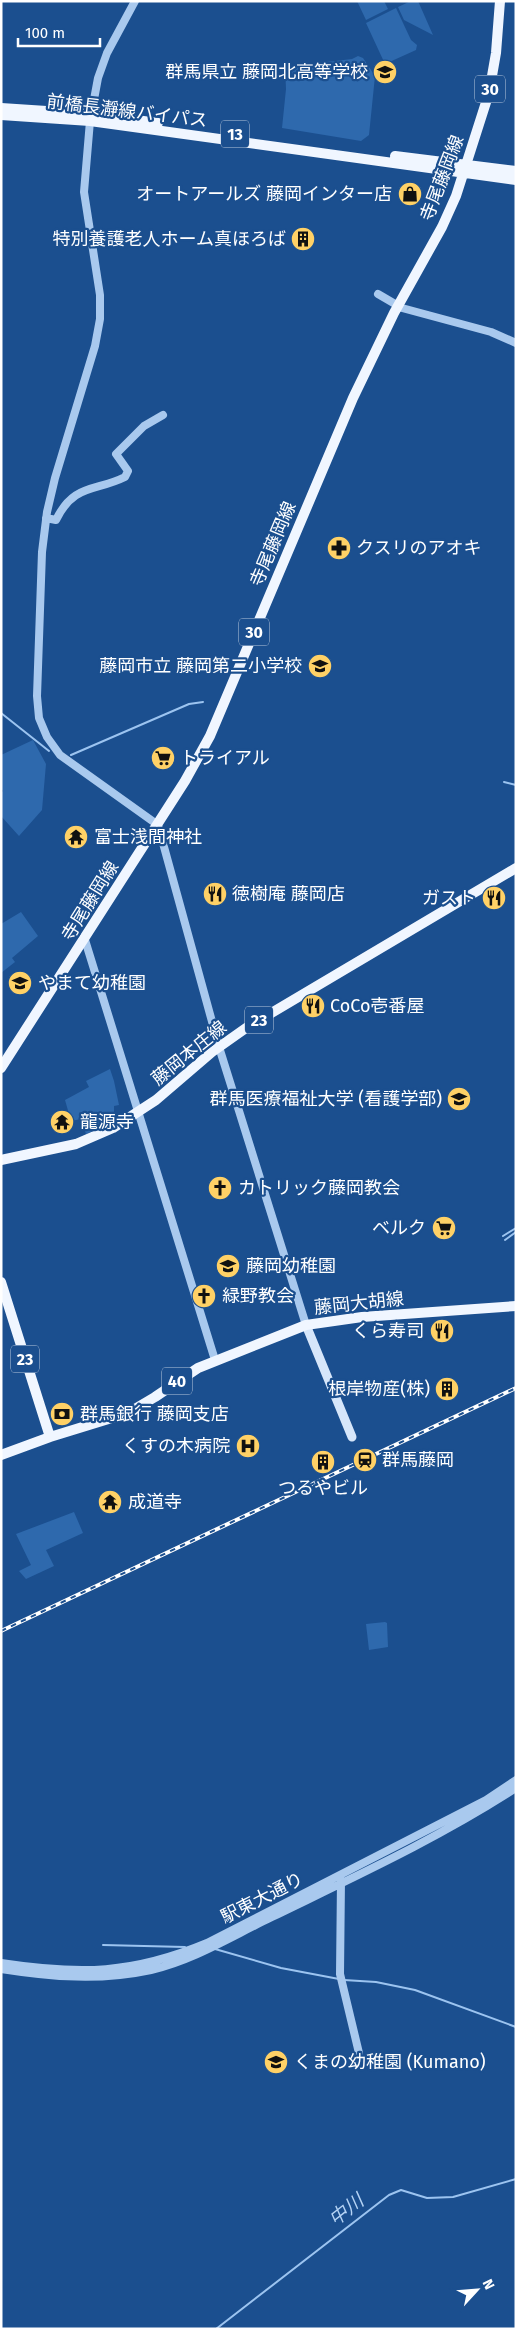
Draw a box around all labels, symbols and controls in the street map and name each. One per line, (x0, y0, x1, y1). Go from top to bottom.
scale bar (18, 15, 100, 47)
text: 100 m (25, 24, 65, 42)
school or university icon: 群馬県立 藤岡北高等学校 (372, 59, 398, 85)
place label: 群馬県立 藤岡北高等学校 (165, 61, 368, 83)
road number: 30 (475, 76, 505, 102)
street label: 前橋長瀞線バイパス (45, 90, 209, 132)
road number: 13 (221, 120, 249, 148)
street label: 寺尾藤岡線 (416, 132, 468, 224)
shop icon: オートアールズ 藤岡インター店 (397, 181, 423, 207)
place label: オートアールズ 藤岡インター店 (136, 183, 392, 205)
building icon: 特別養護老人ホーム真ほろば (290, 226, 316, 252)
place label: 特別養護老人ホーム真ほろば (53, 228, 286, 250)
street label: 寺尾藤岡線 (245, 498, 301, 590)
pharmacy icon: クスリのアオキ (326, 535, 352, 561)
place label: クスリのアオキ (356, 537, 481, 559)
road number: 30 (239, 618, 269, 646)
school or university icon: 藤岡市立 藤岡第二小学校 (307, 653, 333, 679)
place label: 藤岡市立 藤岡第二小学校 (99, 655, 302, 677)
supermarket icon: トライアル (150, 745, 176, 771)
place label: トライアル (180, 747, 270, 769)
temple icon: 富士浅間神社 (63, 824, 89, 850)
place label: 富士浅間神社 (94, 826, 202, 848)
street label: 寺尾藤岡線 (57, 857, 123, 945)
restaurant icon: 徳樹庵 藤岡店 (202, 881, 228, 907)
place label: 徳樹庵 藤岡店 (232, 883, 345, 905)
restaurant icon: ガスト (481, 885, 507, 911)
place label: ガスト (422, 887, 476, 909)
school or university icon: やまて幼稚園 (7, 970, 33, 996)
place label: やまて幼稚園 (38, 972, 146, 994)
restaurant icon: CoCo壱番屋 (300, 993, 326, 1019)
place label: CoCo壱番屋 (330, 995, 424, 1017)
road number: 23 (245, 1006, 273, 1034)
street label: 藤岡本庄線 (147, 1016, 231, 1090)
school or university icon: 群馬医療福祉大学 (看護学部) (446, 1086, 472, 1112)
place label: 群馬医療福祉大学 (看護学部) (210, 1088, 442, 1110)
temple icon: 龍源寺 (49, 1109, 75, 1135)
place label: 龍源寺 (80, 1111, 134, 1133)
church icon: カトリック藤岡教会 (207, 1175, 233, 1201)
place label: カトリック藤岡教会 (238, 1177, 400, 1199)
supermarket icon: ベルク (431, 1215, 457, 1241)
place label: ベルク (372, 1217, 426, 1239)
school or university icon: 藤岡幼稚園 (215, 1253, 241, 1279)
place label: 藤岡幼稚園 (246, 1255, 336, 1277)
church icon: 緑野教会 (191, 1283, 217, 1309)
place label: 緑野教会 (222, 1285, 294, 1307)
street label: 藤岡大胡線 (313, 1287, 405, 1319)
restaurant icon: くら寿司 (429, 1318, 455, 1344)
place label: くら寿司 (352, 1320, 424, 1342)
road number: 23 (11, 1346, 39, 1372)
road number: 40 (162, 1368, 192, 1394)
building icon: 根岸物産(株) (434, 1376, 460, 1402)
place label: 根岸物産(株) (328, 1378, 430, 1400)
bank icon: 群馬銀行 藤岡支店 (49, 1401, 75, 1427)
place label: 群馬銀行 藤岡支店 (80, 1403, 229, 1425)
hospital icon: くすの木病院 (235, 1433, 261, 1459)
place label: くすの木病院 (122, 1435, 230, 1457)
station icon: 群馬藤岡 (352, 1447, 378, 1473)
building icon: つるやビル (310, 1449, 336, 1475)
place label: 群馬藤岡 (382, 1449, 454, 1471)
place label: つるやビル (278, 1477, 368, 1499)
temple icon: 成道寺 (97, 1489, 123, 1515)
place label: 成道寺 (128, 1491, 182, 1513)
street label: 駅東大通り (217, 1868, 307, 1928)
school or university icon: くまの幼稚園 (Kumano) (263, 2049, 289, 2075)
place label: くまの幼稚園 (Kumano) (294, 2051, 486, 2073)
water label: 中川 (324, 2188, 370, 2231)
north arrow (452, 2265, 502, 2315)
text: N (479, 2277, 498, 2292)

